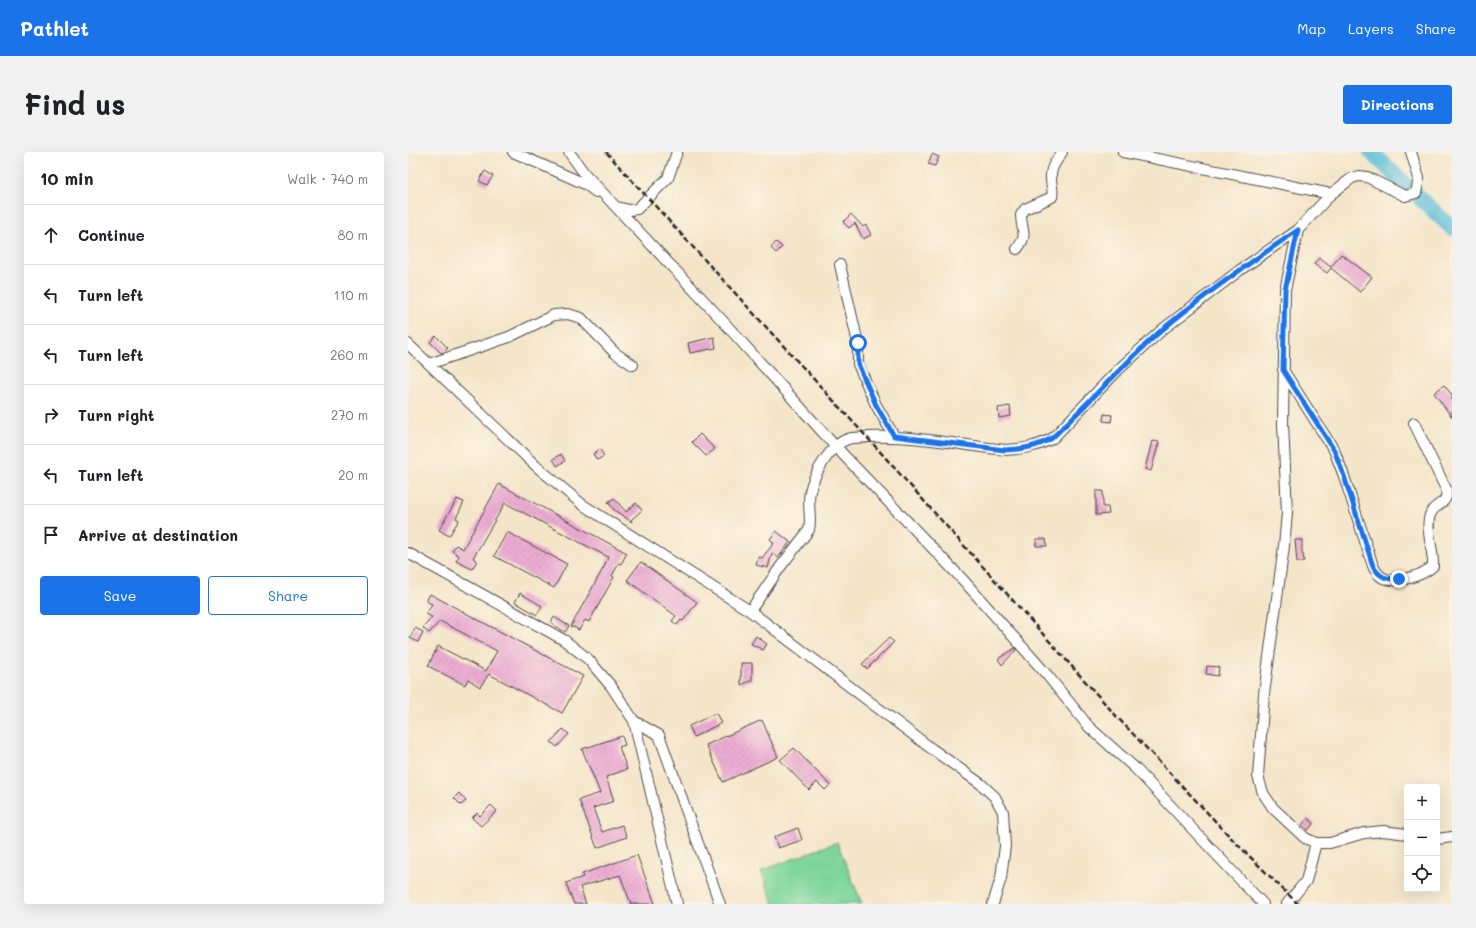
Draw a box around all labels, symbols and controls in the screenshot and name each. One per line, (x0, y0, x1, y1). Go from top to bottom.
text: Pathlet (20, 16, 89, 41)
text: Map (1297, 19, 1326, 38)
text: Layers (1348, 19, 1394, 38)
text: Share (1416, 19, 1456, 38)
button: Directions (1343, 85, 1452, 124)
text: Find us (24, 86, 125, 122)
text: 10 min (40, 167, 94, 189)
text: Walk · 740 m (287, 170, 368, 187)
icon: ahead (40, 224, 62, 246)
text: Continue (78, 225, 145, 245)
text: 80 m (338, 226, 368, 243)
icon: left (40, 284, 62, 306)
text: Turn left (78, 285, 143, 305)
text: 110 m (334, 286, 368, 303)
route start (849, 334, 867, 352)
icon: left (40, 344, 62, 366)
text: Turn left (78, 345, 143, 365)
text: 260 m (330, 346, 368, 363)
icon: right (40, 404, 62, 426)
text: Turn right (78, 405, 155, 425)
text: 270 m (331, 406, 368, 423)
icon: left (40, 464, 62, 486)
text: Turn left (78, 465, 143, 485)
text: 20 m (338, 466, 368, 483)
icon: arrive (40, 524, 62, 546)
text: Arrive at destination (78, 525, 238, 545)
route end (1390, 570, 1408, 588)
button: Save (40, 576, 200, 615)
button: Share (208, 576, 368, 615)
map controls (1404, 784, 1440, 892)
button: + (1404, 784, 1440, 820)
button: − (1404, 820, 1440, 856)
button: locate (1404, 856, 1440, 892)

